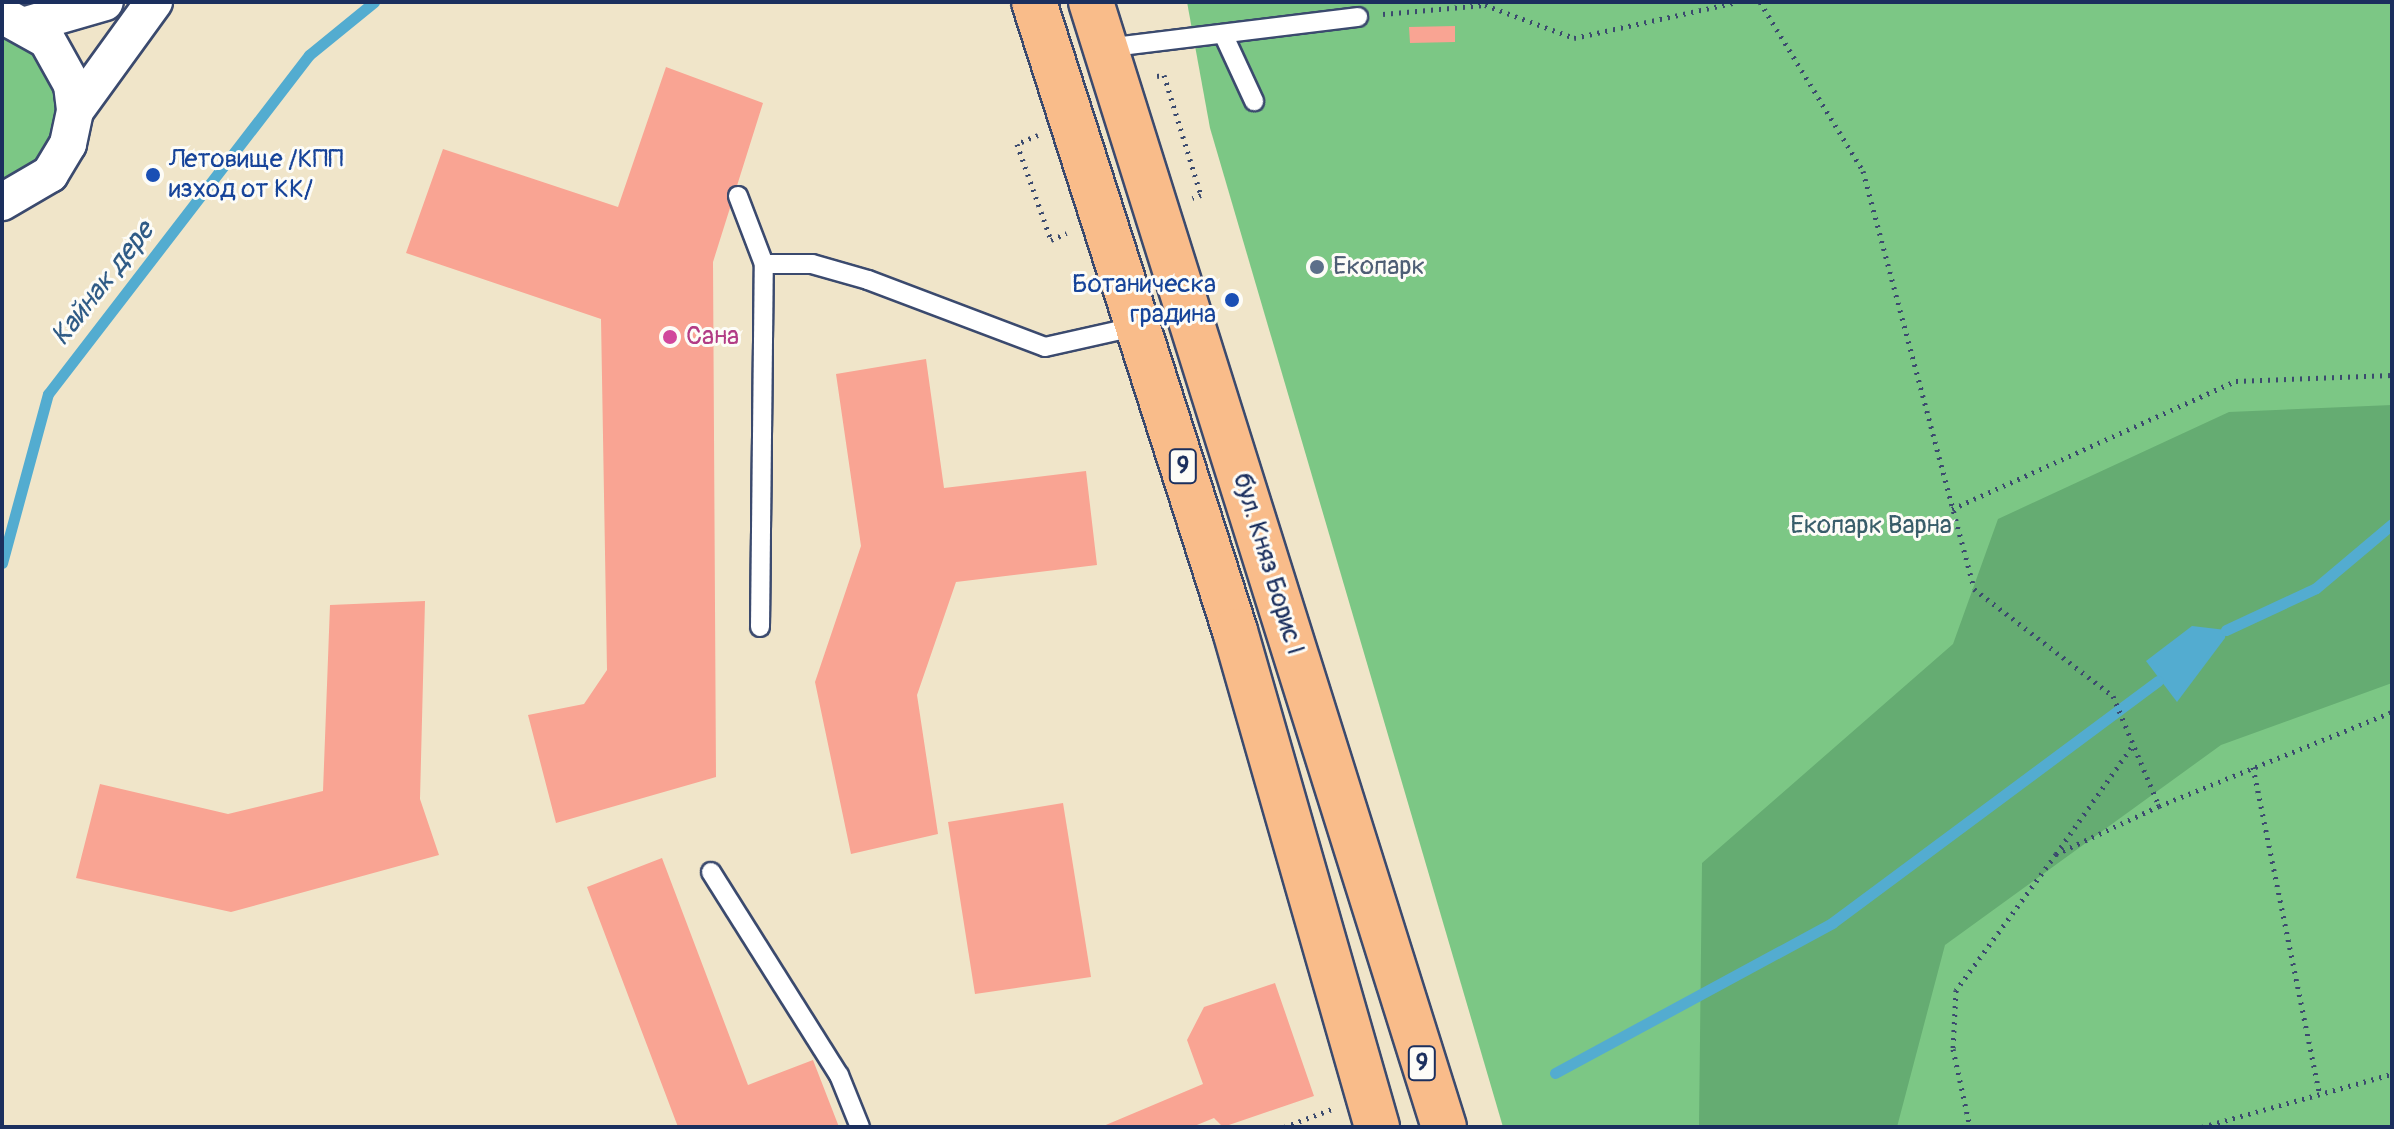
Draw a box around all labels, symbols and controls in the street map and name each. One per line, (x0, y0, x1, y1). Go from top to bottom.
place label: Летовище /КПП изход от КК/ (169, 144, 344, 206)
marker: Летовище /КПП изход от КК/ (144, 166, 162, 184)
water label: Кайнак дере (44, 215, 162, 353)
place label: Екопарк (1333, 251, 1425, 283)
marker: Екопарк (1308, 258, 1326, 276)
place label: Ботаническа градина (1072, 269, 1216, 330)
marker: Ботаническа градина (1223, 291, 1241, 309)
place label: Сана (686, 321, 739, 353)
marker: Сана (661, 328, 679, 346)
road number: 9 (1167, 446, 1199, 486)
street label: бул. Княз Борис I (1225, 469, 1311, 659)
park label: Екопарк Варна (1790, 510, 1952, 542)
road number: 9 (1406, 1043, 1438, 1083)

